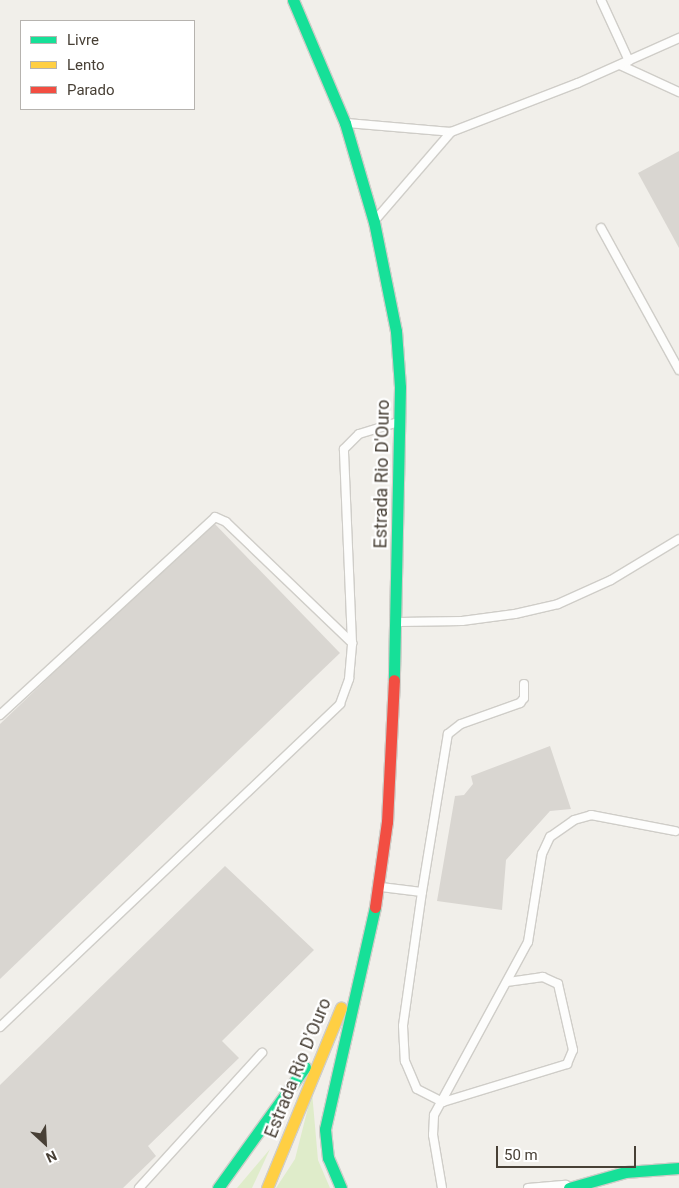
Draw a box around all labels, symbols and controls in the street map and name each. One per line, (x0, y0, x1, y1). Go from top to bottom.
legend (20, 20, 195, 110)
text: Livre (67, 31, 99, 49)
text: Lento (67, 56, 105, 74)
text: Parado (67, 81, 115, 99)
street label: Estrada Rio D'Ouro (370, 399, 394, 549)
street label: Estrada Rio D'Ouro (260, 995, 336, 1141)
north arrow (20, 1118, 70, 1168)
scale bar (499, 1136, 639, 1168)
text: 50 m (504, 1146, 538, 1164)
text: N (43, 1147, 59, 1166)

